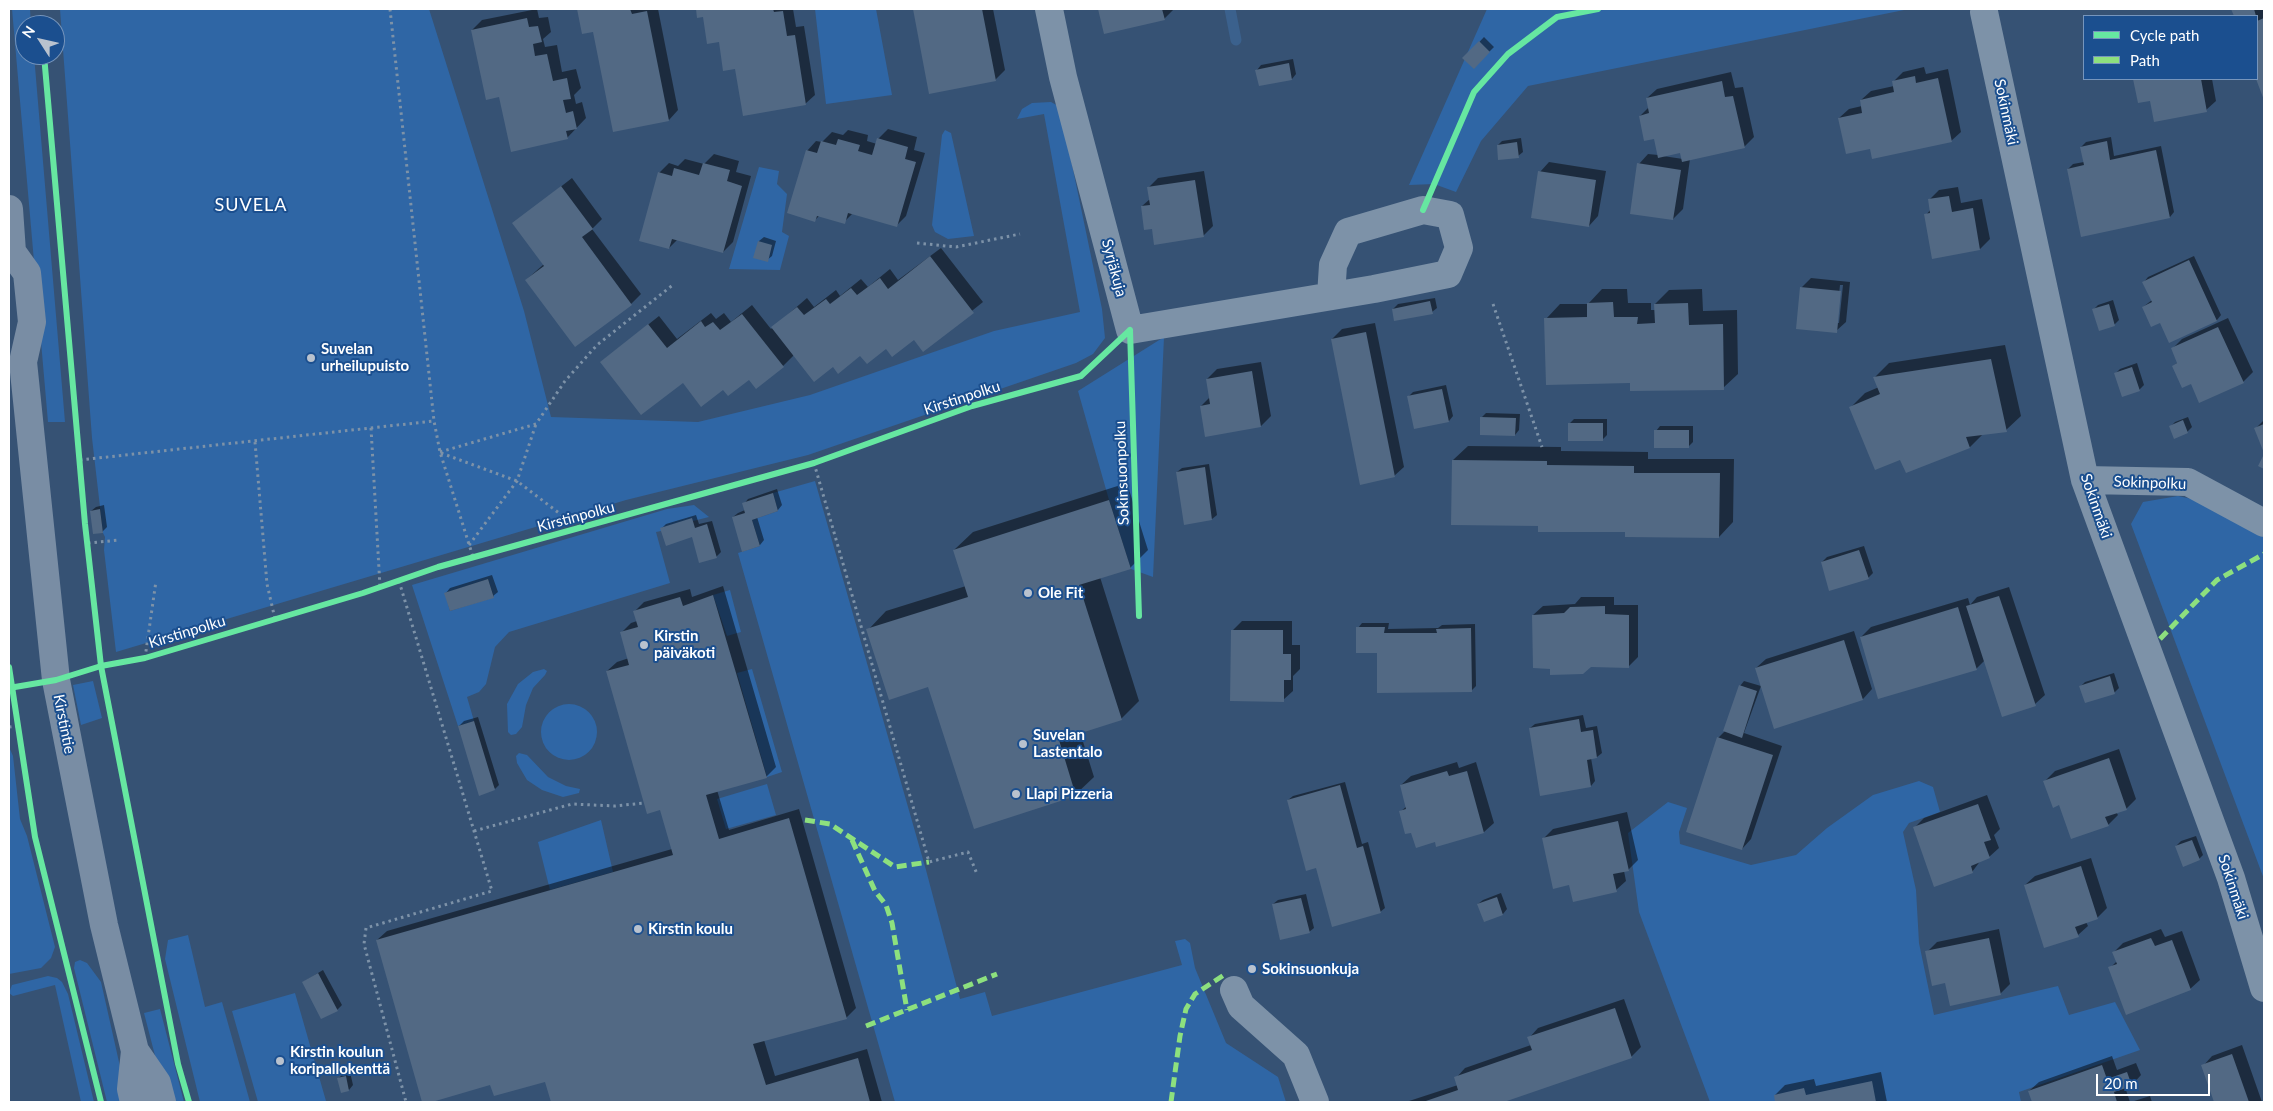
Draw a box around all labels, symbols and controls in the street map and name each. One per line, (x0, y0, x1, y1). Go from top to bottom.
north arrow (15, 15, 65, 65)
legend (2083, 15, 2258, 80)
text: N (18, 22, 38, 41)
text: Cycle path (2130, 26, 2199, 44)
text: Path (2130, 51, 2160, 69)
street label: Sokinmäki (1990, 77, 2022, 147)
district label: SUVELA (214, 194, 288, 216)
street label: Syrjäkuja (1098, 237, 1130, 299)
place label: Suvelan urheilupuisto (321, 340, 409, 375)
marker: Suvelan urheilupuisto (305, 352, 317, 364)
street label: Kirstinpolku (921, 377, 1003, 419)
street label: Sokinsuonpolku (1111, 421, 1133, 525)
street label: Sokinmäki (2077, 471, 2115, 541)
street label: Sokinpolku (2113, 473, 2187, 493)
street label: Kirstinpolku (535, 498, 617, 536)
place label: Ole Fit (1038, 584, 1083, 602)
marker: Ole Fit (1022, 587, 1034, 599)
street label: Kirstinpolku (146, 612, 228, 652)
place label: Kirstin päiväkoti (654, 627, 715, 662)
marker: Kirstin päiväkoti (638, 639, 650, 651)
street label: Kirstintie (49, 693, 79, 755)
place label: Suvelan Lastentalo (1033, 726, 1102, 761)
marker: Suvelan Lastentalo (1017, 738, 1029, 750)
place label: Llapi Pizzeria (1026, 785, 1113, 803)
marker: Llapi Pizzeria (1010, 788, 1022, 800)
street label: Sokinmäki (2214, 852, 2252, 922)
place label: Kirstin koulu (648, 920, 733, 938)
marker: Kirstin koulu (632, 923, 644, 935)
place label: Sokinsuonkuja (1262, 960, 1359, 978)
marker: Sokinsuonkuja (1246, 963, 1258, 975)
place label: Kirstin koulun koripallokenttä (290, 1043, 390, 1078)
marker: Kirstin koulun koripallokenttä (274, 1055, 286, 1067)
scale bar (2098, 1064, 2212, 1096)
text: 20 m (2104, 1074, 2138, 1092)

